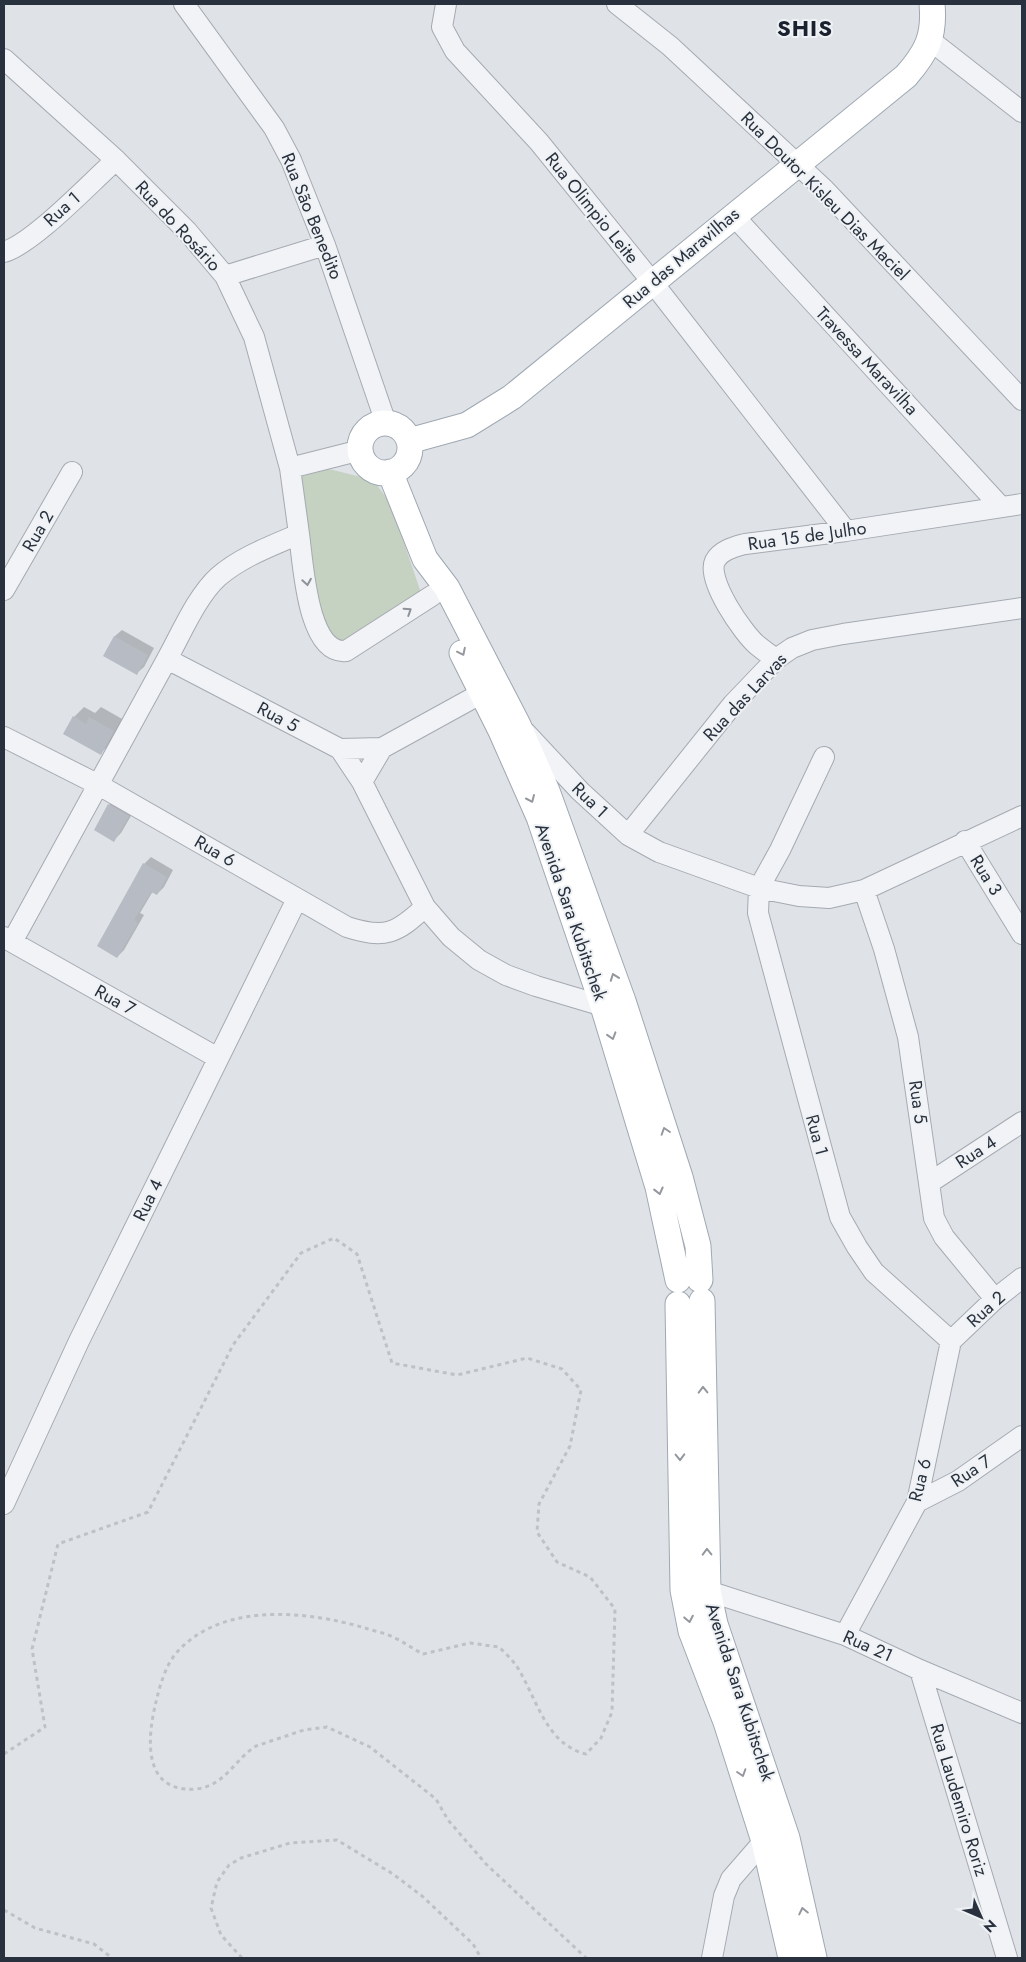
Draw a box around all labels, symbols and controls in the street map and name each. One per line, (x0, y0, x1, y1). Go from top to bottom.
district label: SHIS (777, 12, 833, 44)
street label: Rua Doutor Kisleu Dias Maciel (735, 106, 915, 286)
street label: Rua Olimpio Leite (539, 147, 645, 269)
street label: Rua São Benedito (275, 149, 349, 283)
street label: Rua do Rosário (129, 175, 227, 277)
street label: Rua 1 (38, 185, 86, 233)
street label: Rua das Maravilhas (617, 201, 745, 315)
street label: Travessa Maravilha (810, 301, 924, 421)
street label: Rua 2 (16, 506, 60, 556)
street label: Rua 15 de Julho (746, 515, 868, 557)
one-way arrow (301, 577, 311, 586)
one-way arrow (402, 608, 411, 618)
one-way arrow (456, 647, 466, 656)
street label: Rua das Larvas (697, 647, 793, 747)
street label: Rua 5 (253, 695, 303, 739)
street label: Rua 1 (566, 776, 614, 824)
one-way arrow (525, 794, 536, 803)
street label: Avenida Sara Kubitschek (528, 820, 614, 1004)
street label: Rua 6 (189, 829, 241, 873)
street label: Rua 3 (963, 850, 1009, 900)
one-way arrow (610, 973, 620, 982)
street label: Rua 7 (90, 978, 141, 1022)
one-way arrow (606, 1031, 616, 1039)
street label: Rua 5 (902, 1079, 934, 1125)
street label: Rua 1 (799, 1111, 835, 1159)
one-way arrow (661, 1128, 671, 1136)
street label: Rua 4 (950, 1129, 1002, 1175)
street label: Rua 4 (127, 1174, 169, 1226)
one-way arrow (653, 1187, 664, 1196)
street label: Rua 2 (961, 1285, 1011, 1333)
one-way arrow (698, 1386, 709, 1394)
street label: Rua 7 (946, 1448, 997, 1494)
one-way arrow (675, 1454, 685, 1462)
street label: Rua 6 (902, 1456, 938, 1504)
one-way arrow (702, 1548, 713, 1556)
street label: Avenida Sara Kubitschek (699, 1600, 781, 1785)
one-way arrow (683, 1615, 694, 1624)
street label: Rua 21 (839, 1624, 897, 1668)
street label: Rua Laudemiro Roriz (923, 1721, 995, 1880)
one-way arrow (736, 1768, 746, 1776)
north arrow (956, 1892, 1006, 1942)
one-way arrow (798, 1906, 809, 1915)
text: N (979, 1915, 1001, 1937)

